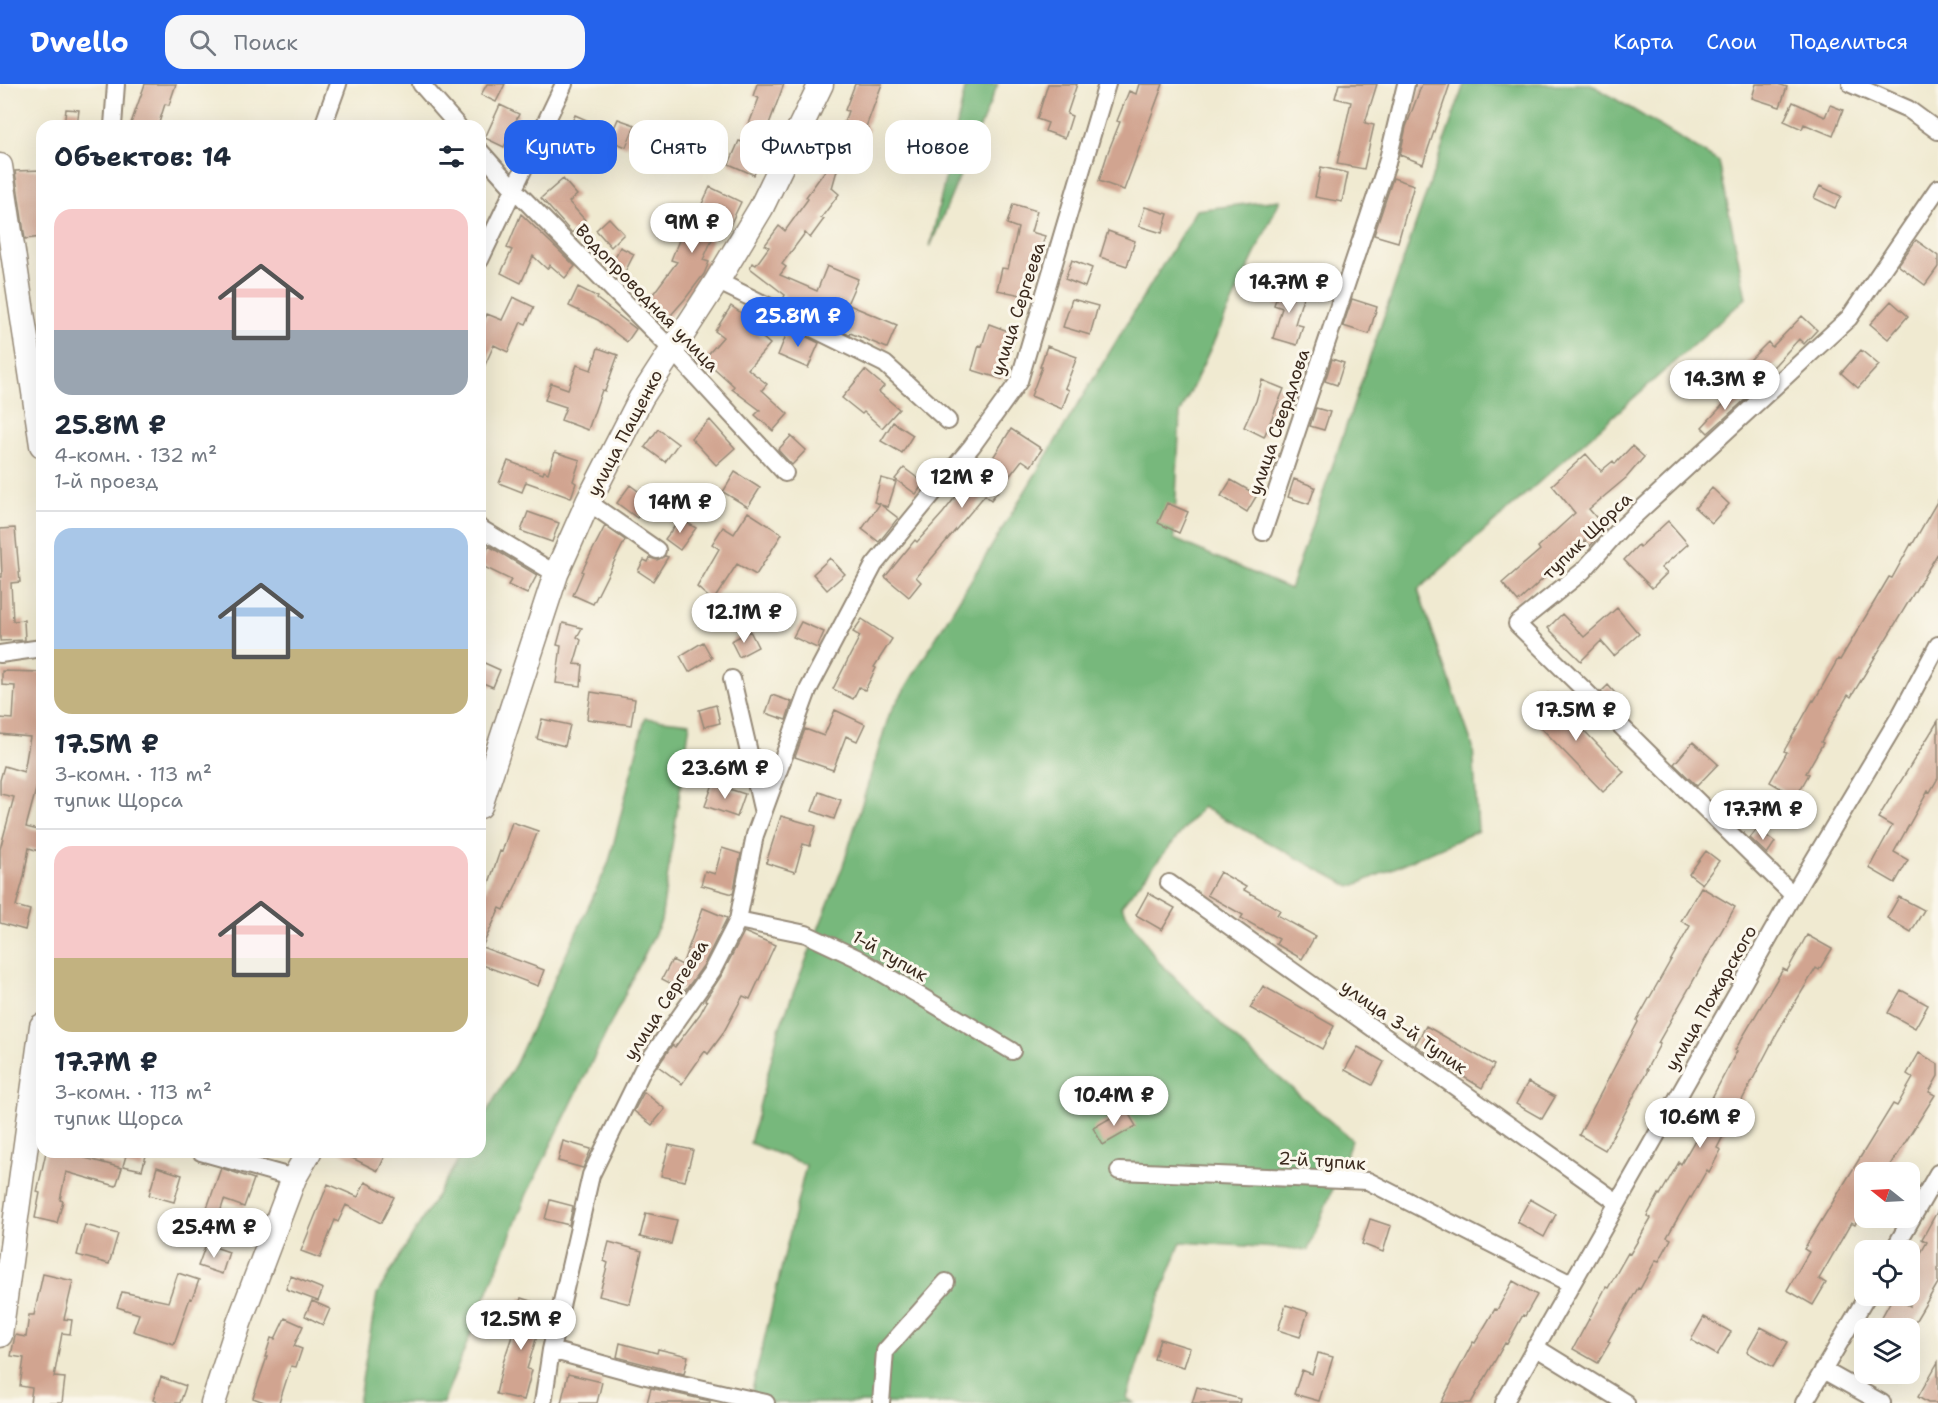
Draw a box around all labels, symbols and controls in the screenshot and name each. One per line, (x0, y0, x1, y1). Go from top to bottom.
search box (165, 15, 585, 69)
text: Dwello (30, 23, 129, 61)
icon: search (186, 26, 219, 59)
text: Поиск (234, 28, 298, 57)
text: Карта (1613, 28, 1673, 56)
text: Слои (1706, 28, 1757, 56)
text: Поделиться (1790, 28, 1908, 56)
chip: Купить (504, 120, 617, 174)
chip: Снять (629, 120, 728, 174)
chip: Фильтры (740, 120, 873, 174)
chip: Новое (885, 120, 991, 174)
text: Объектов: 14 (54, 139, 231, 174)
icon: filters (435, 140, 468, 173)
pin: 9M ₽ (656, 203, 728, 254)
text: 9M ₽ (664, 209, 720, 235)
street label: Водопроводная улица (570, 219, 724, 377)
street label: улица Сергеева (985, 239, 1051, 379)
icon: home (207, 248, 315, 356)
pin: 14.7M ₽ (1234, 263, 1344, 314)
text: 14.7M ₽ (1249, 269, 1329, 295)
pin: 25.8M ₽ (743, 297, 853, 348)
text: 25.8M ₽ (755, 303, 841, 329)
street label: улица Свердлова (1243, 345, 1315, 499)
pin: 14.3M ₽ (1670, 360, 1780, 411)
street label: улица Пащенко (581, 365, 669, 501)
text: 14.3M ₽ (1684, 366, 1766, 392)
text: 25.8M ₽ (54, 407, 166, 442)
text: 4-комн. · 132 m² (54, 442, 217, 468)
pin: 12M ₽ (920, 458, 1004, 509)
text: 12M ₽ (930, 464, 994, 490)
text: 1-й проезд (54, 468, 158, 494)
pin: 14M ₽ (638, 483, 722, 534)
street label: тупик Щорса (1537, 487, 1637, 585)
text: 14M ₽ (648, 489, 712, 515)
icon: home (207, 567, 315, 675)
pin: 12.1M ₽ (689, 593, 799, 644)
text: 12.1M ₽ (706, 599, 782, 625)
pin: 17.5M ₽ (1521, 691, 1631, 742)
text: 17.5M ₽ (1536, 697, 1616, 723)
text: 17.5M ₽ (54, 726, 159, 761)
pin: 23.6M ₽ (670, 749, 780, 800)
text: 23.6M ₽ (681, 755, 769, 781)
text: 3-комн. · 113 m² (54, 761, 212, 787)
text: тупик Щорса (54, 787, 183, 813)
pin: 17.7M ₽ (1708, 790, 1818, 841)
text: 17.7M ₽ (1723, 796, 1803, 822)
icon: home (207, 885, 315, 993)
street label: улица Пожарского (1660, 921, 1762, 1075)
street label: 1-й тупик (848, 925, 932, 987)
street label: улица Сергеева (618, 935, 714, 1065)
street label: улица 3-й Тупик (1336, 974, 1472, 1080)
text: 17.7M ₽ (54, 1044, 158, 1079)
pin: 10.4M ₽ (1059, 1076, 1169, 1127)
text: 3-комн. · 113 m² (54, 1079, 212, 1105)
text: 10.4M ₽ (1073, 1082, 1155, 1108)
pin: 10.6M ₽ (1645, 1098, 1755, 1149)
text: 10.6M ₽ (1659, 1104, 1741, 1130)
text: тупик Щорса (54, 1105, 183, 1131)
street label: 2-й тупик (1277, 1146, 1367, 1176)
north arrow (1854, 1162, 1920, 1228)
map controls (1854, 1162, 1920, 1384)
pin: 25.4M ₽ (159, 1208, 269, 1259)
text: 25.4M ₽ (171, 1214, 257, 1240)
button: locate (1854, 1240, 1920, 1306)
pin: 12.5M ₽ (466, 1300, 576, 1351)
text: 12.5M ₽ (480, 1306, 562, 1332)
button: layers (1854, 1318, 1920, 1384)

